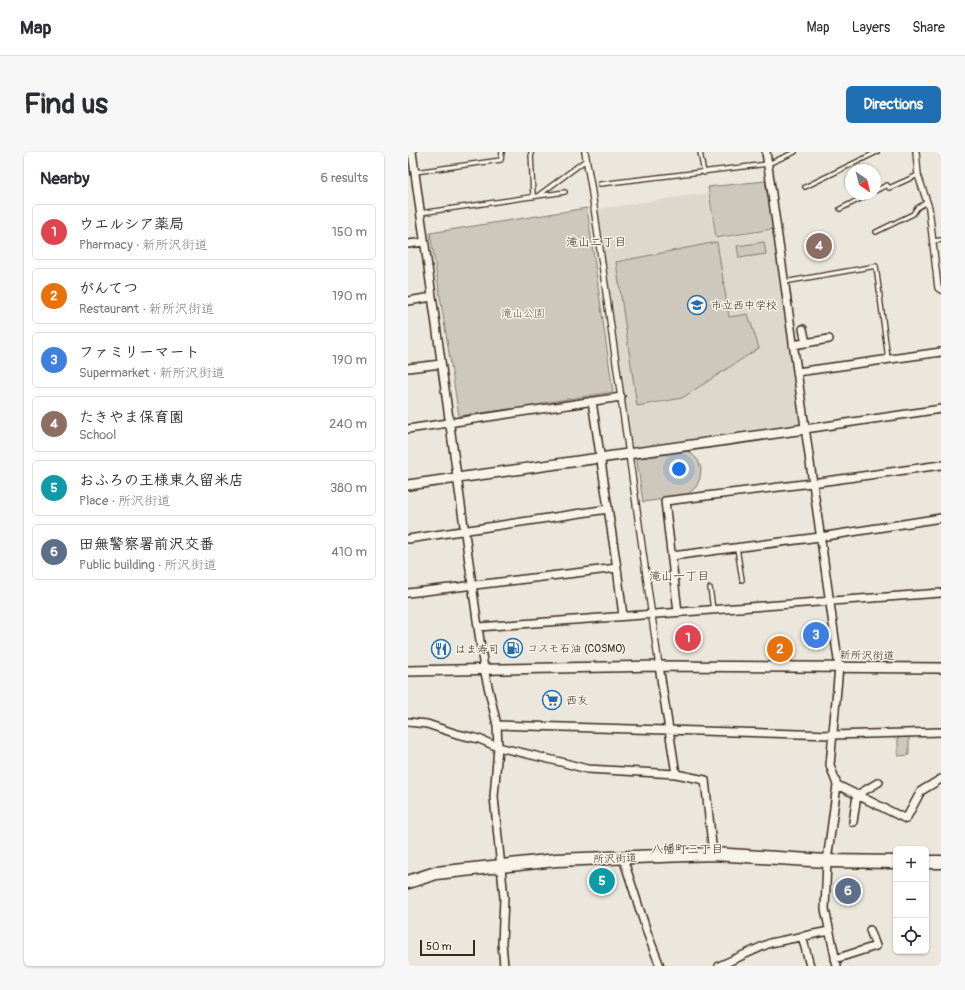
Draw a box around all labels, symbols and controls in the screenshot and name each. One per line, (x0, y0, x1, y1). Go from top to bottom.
text: Map (20, 16, 51, 40)
text: Map (807, 19, 830, 36)
text: Layers (852, 19, 890, 36)
text: Share (912, 19, 945, 36)
button: Directions (846, 86, 941, 123)
text: Find us (24, 87, 108, 122)
north arrow (845, 164, 881, 200)
text: Nearby (40, 168, 89, 189)
text: 6 results (321, 170, 368, 186)
text: ウエルシア薬局 (79, 215, 184, 234)
text: 1 (51, 224, 57, 240)
text: 150 m (332, 224, 367, 240)
pin: 4 (806, 231, 832, 261)
district label: 滝山二丁目 (566, 235, 626, 250)
text: Pharmacy · 新所沢街道 (79, 237, 208, 253)
text: がんてつ (79, 279, 138, 298)
text: 2 (50, 288, 58, 304)
text: 190 m (332, 288, 367, 304)
school or university icon: 市立西中学校 (686, 294, 708, 316)
place label: 市立西中学校 (711, 299, 777, 312)
text: Restaurant · 新所沢街道 (79, 301, 214, 317)
park label: 滝山公園 (501, 307, 545, 320)
text: ファミリーマート (79, 343, 200, 362)
text: 3 (50, 352, 58, 368)
text: 190 m (332, 352, 367, 368)
text: Supermarket · 新所沢街道 (79, 365, 224, 381)
text: たきやま保育園 (79, 408, 184, 427)
text: 4 (50, 416, 58, 432)
text: 240 m (329, 416, 367, 432)
text: School (79, 427, 116, 443)
your location (669, 459, 689, 479)
text: おふろの王様東久留米店 (79, 471, 244, 490)
text: 5 (50, 480, 58, 496)
text: 380 m (330, 480, 367, 496)
text: Place · 所沢街道 (79, 493, 170, 509)
text: 田無警察署前沢交番 (79, 535, 214, 554)
text: 6 (50, 544, 58, 560)
text: 410 m (331, 544, 367, 560)
text: Public building · 所沢街道 (79, 557, 217, 573)
district label: 滝山一丁目 (649, 569, 709, 584)
pin: 3 (803, 620, 829, 650)
pin: 1 (675, 623, 701, 653)
pin: 2 (767, 634, 793, 664)
fuel station icon: コスモ石油 (COSMO) (502, 637, 524, 659)
restaurant icon: はま寿司 (430, 638, 452, 660)
place label: コスモ石油 (COSMO) (527, 642, 626, 655)
place label: はま寿司 (455, 643, 499, 656)
street label: 新所沢街道 (839, 649, 895, 662)
supermarket icon: 西友 (541, 689, 563, 711)
place label: 西友 (566, 694, 588, 707)
district label: 八幡町三丁目 (651, 842, 723, 857)
map controls (893, 846, 929, 954)
button: + (893, 846, 929, 882)
street label: 所沢街道 (593, 851, 637, 866)
pin: 5 (589, 866, 615, 896)
pin: 6 (835, 876, 861, 906)
button: − (893, 882, 929, 918)
button: locate (893, 918, 929, 954)
scale bar (420, 938, 475, 957)
text: 50 m (426, 940, 452, 953)

